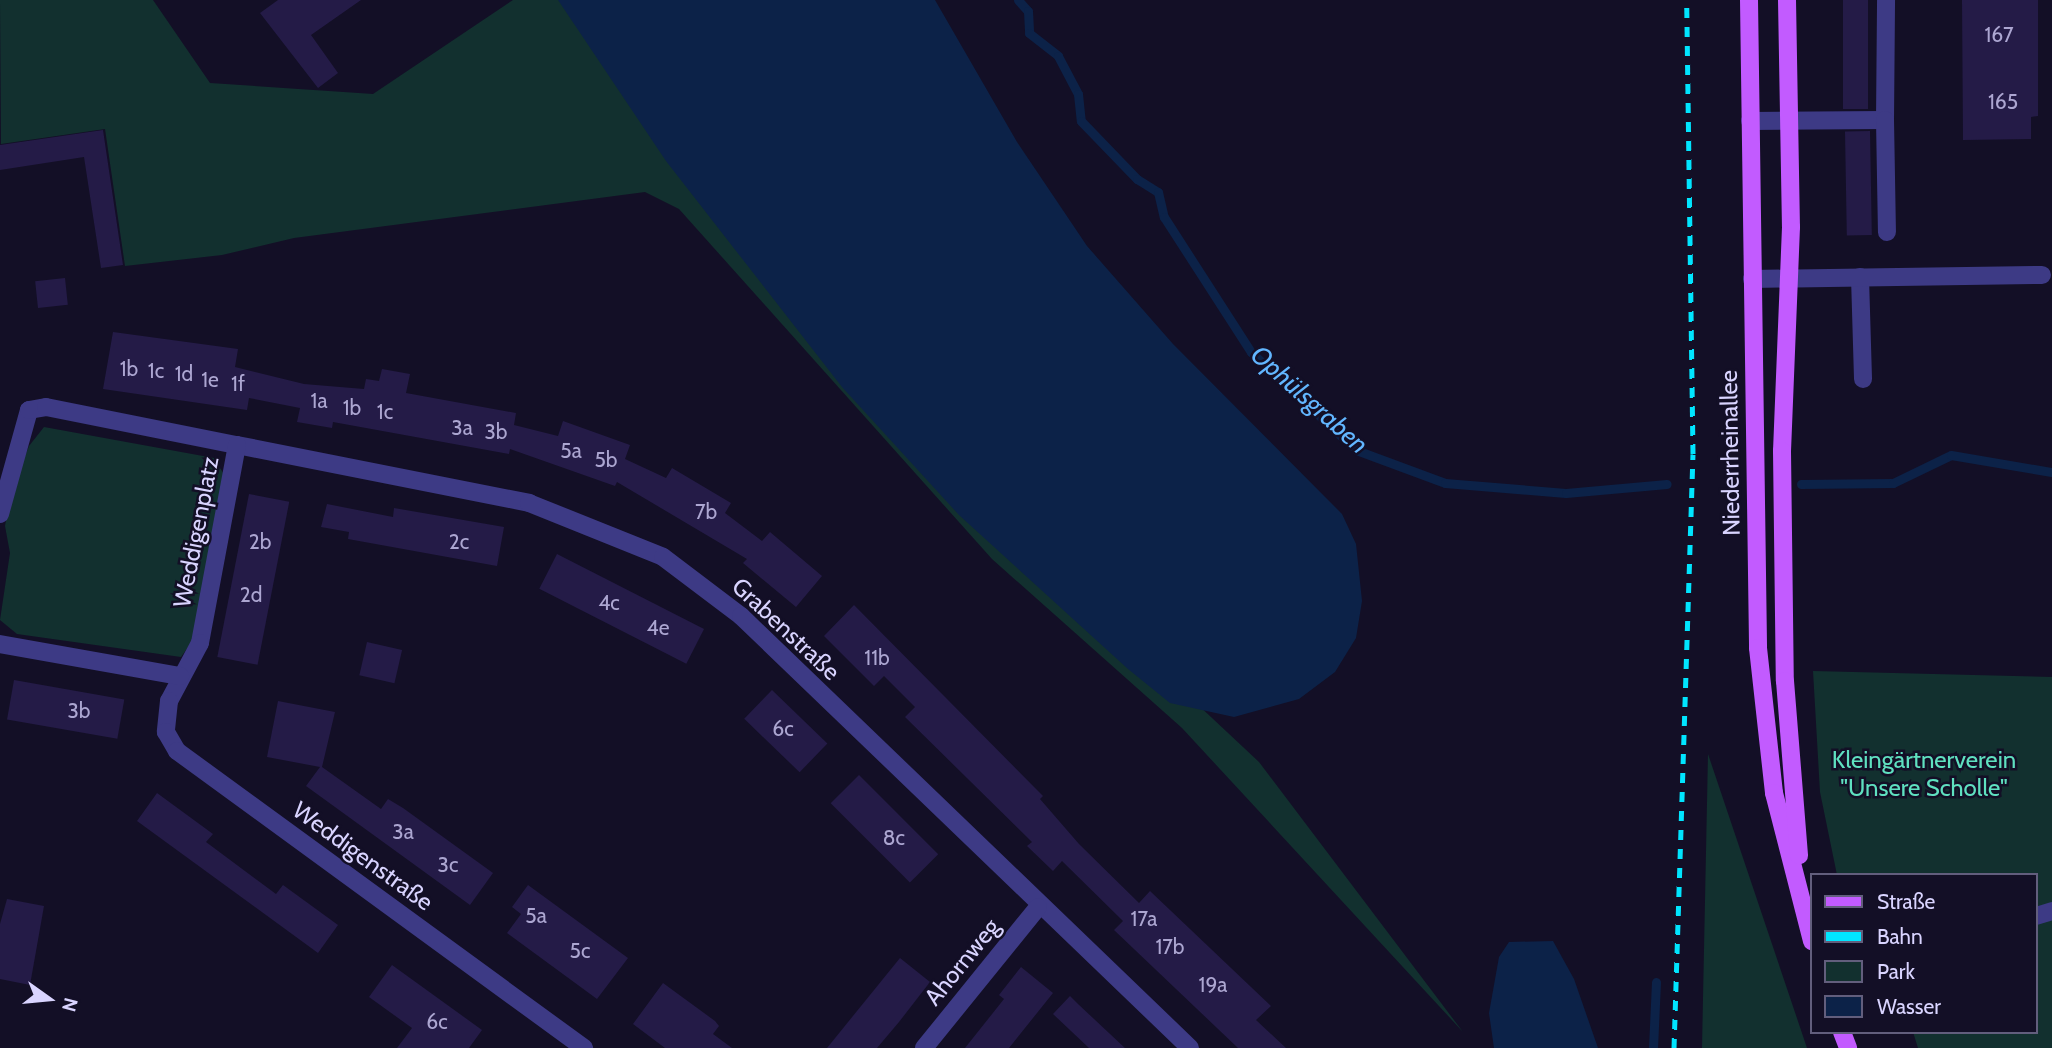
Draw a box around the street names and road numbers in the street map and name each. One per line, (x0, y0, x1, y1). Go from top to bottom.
street label: Niederrheinallee (1714, 370, 1746, 536)
street label: Weddigenplatz (167, 454, 225, 610)
street label: Grabenstraße (726, 572, 846, 686)
street label: Weddigenstraße (287, 795, 439, 917)
street label: Ahornweg (918, 913, 1006, 1011)

